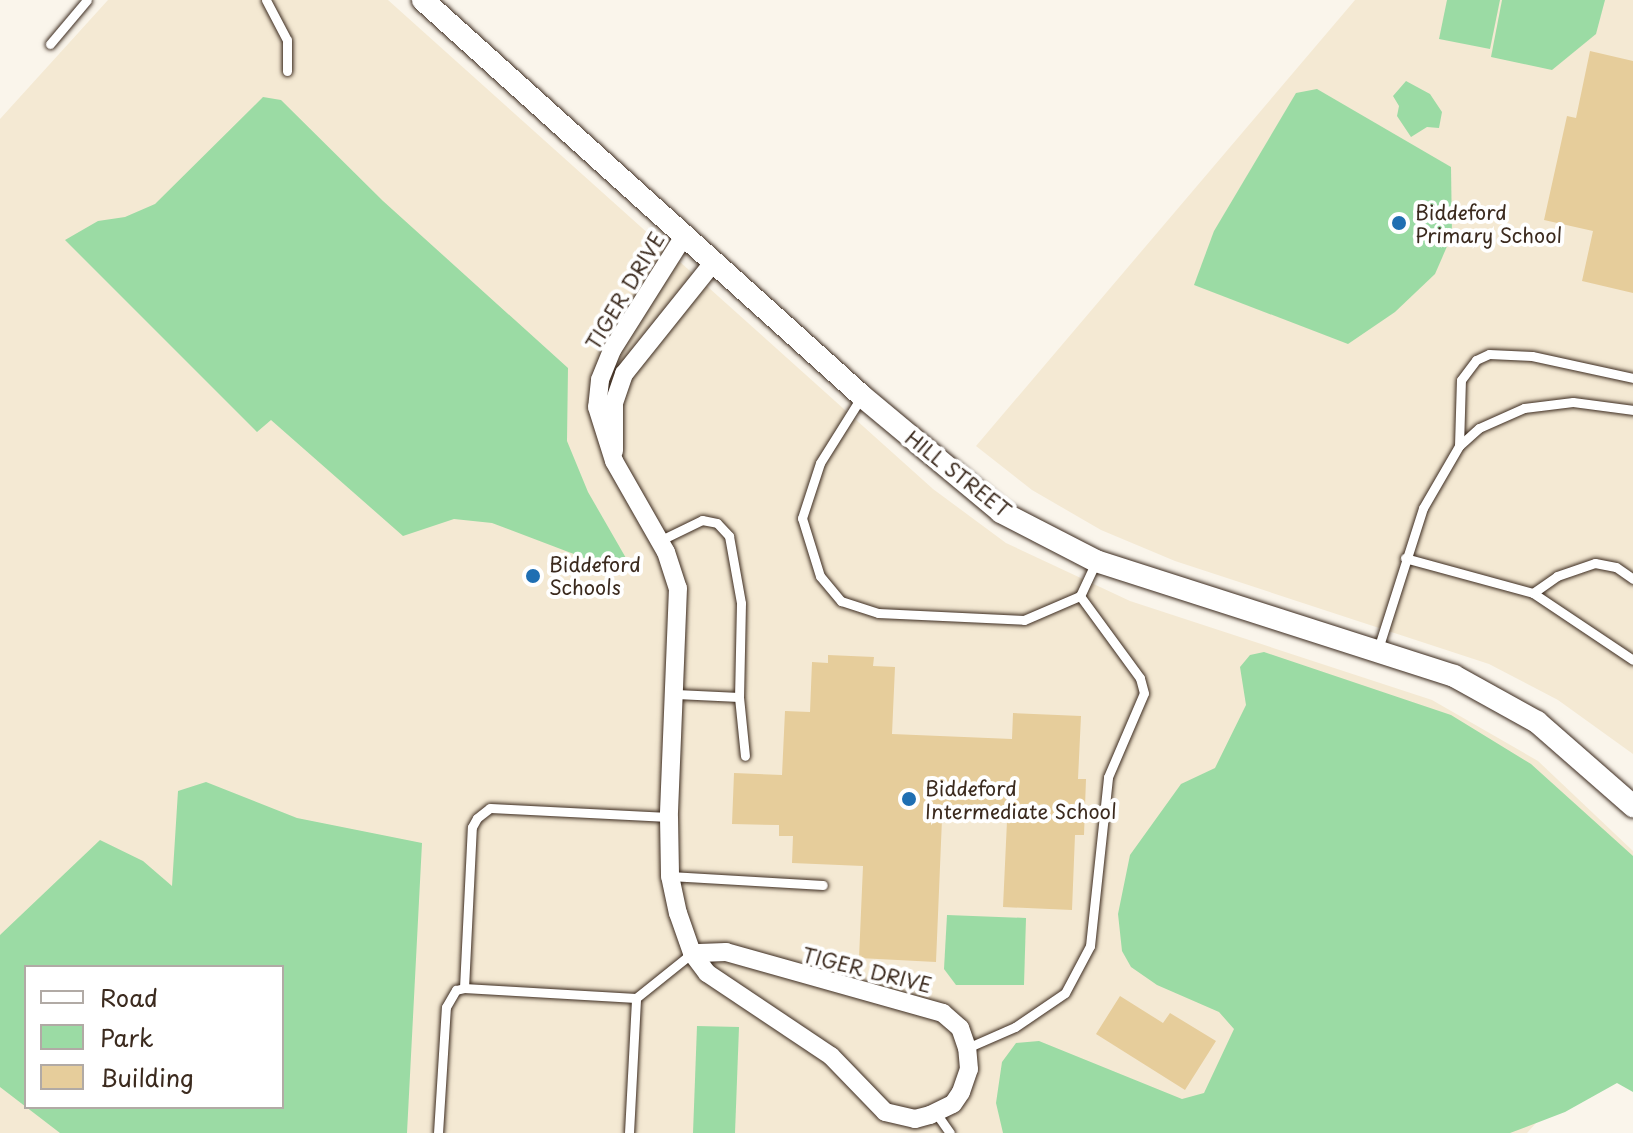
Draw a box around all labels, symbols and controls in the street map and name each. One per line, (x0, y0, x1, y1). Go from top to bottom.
place label: Biddeford Primary School (1415, 200, 1562, 247)
marker: Biddeford Primary School (1390, 214, 1408, 232)
street label: TIGER DRIVE (581, 229, 669, 353)
street label: HILL STREET (899, 425, 1017, 523)
place label: Biddeford Schools (549, 552, 641, 599)
marker: Biddeford Schools (524, 567, 542, 585)
place label: Biddeford Intermediate School (925, 776, 1117, 823)
marker: Biddeford Intermediate School (900, 790, 918, 808)
street label: TIGER DRIVE (800, 942, 934, 998)
legend (24, 965, 284, 1109)
text: Road (100, 979, 158, 1015)
text: Park (100, 1019, 154, 1055)
text: Building (100, 1059, 194, 1095)

